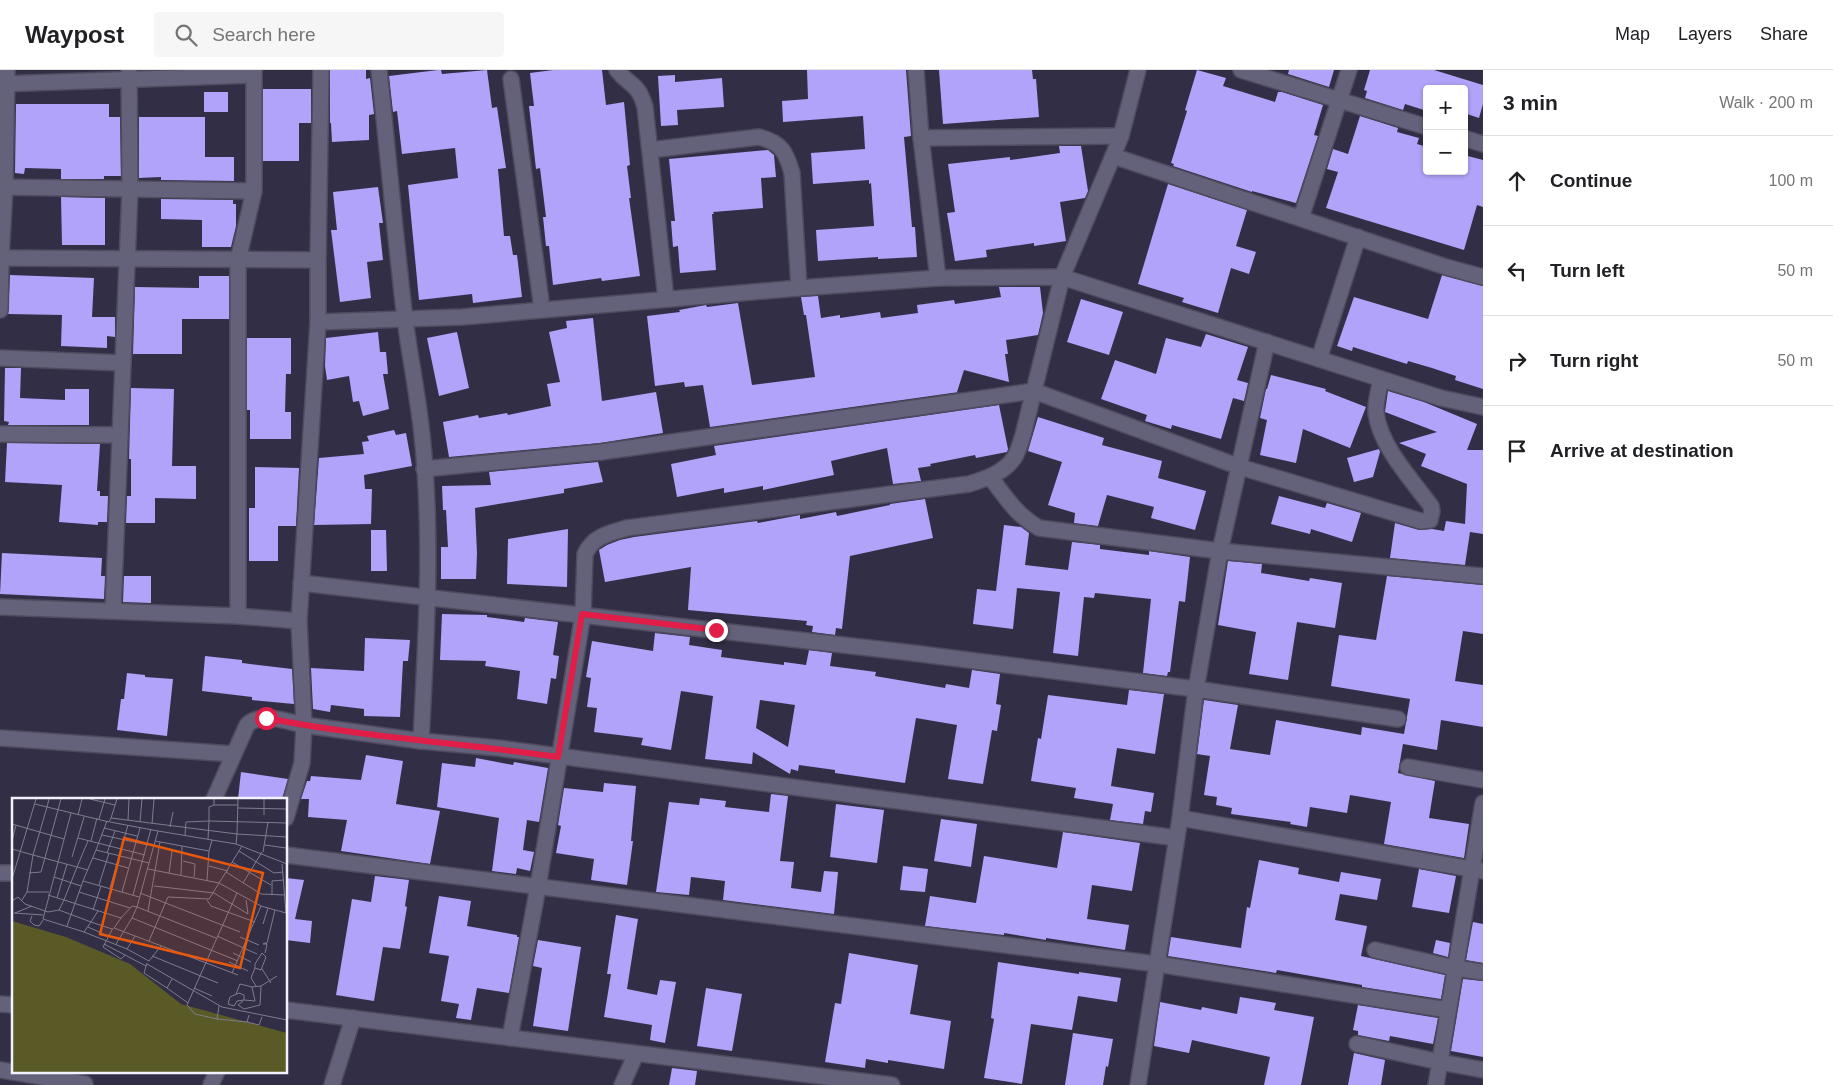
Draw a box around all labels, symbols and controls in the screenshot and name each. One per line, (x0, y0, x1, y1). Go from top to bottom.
search box (154, 12, 504, 57)
text: Waypost (25, 21, 124, 48)
icon: search (172, 21, 200, 49)
text: Search here (212, 24, 316, 45)
text: Map (1615, 24, 1650, 44)
text: Layers (1678, 24, 1732, 44)
text: Share (1760, 24, 1808, 44)
map controls (1423, 85, 1468, 175)
button: + (1423, 85, 1468, 130)
text: 3 min (1503, 91, 1558, 114)
text: Walk · 200 m (1719, 94, 1813, 111)
button: − (1423, 130, 1468, 175)
icon: ahead (1503, 167, 1531, 195)
text: Continue (1550, 170, 1632, 191)
text: 100 m (1769, 172, 1813, 189)
icon: left (1503, 257, 1531, 285)
text: Turn left (1550, 260, 1625, 281)
text: 50 m (1777, 262, 1813, 279)
icon: right (1503, 347, 1531, 375)
text: Turn right (1550, 350, 1638, 371)
text: 50 m (1777, 352, 1813, 369)
icon: arrive (1503, 437, 1531, 465)
text: Arrive at destination (1550, 440, 1734, 461)
route end (705, 619, 728, 642)
route start (255, 707, 278, 730)
inset map (12, 798, 288, 1072)

